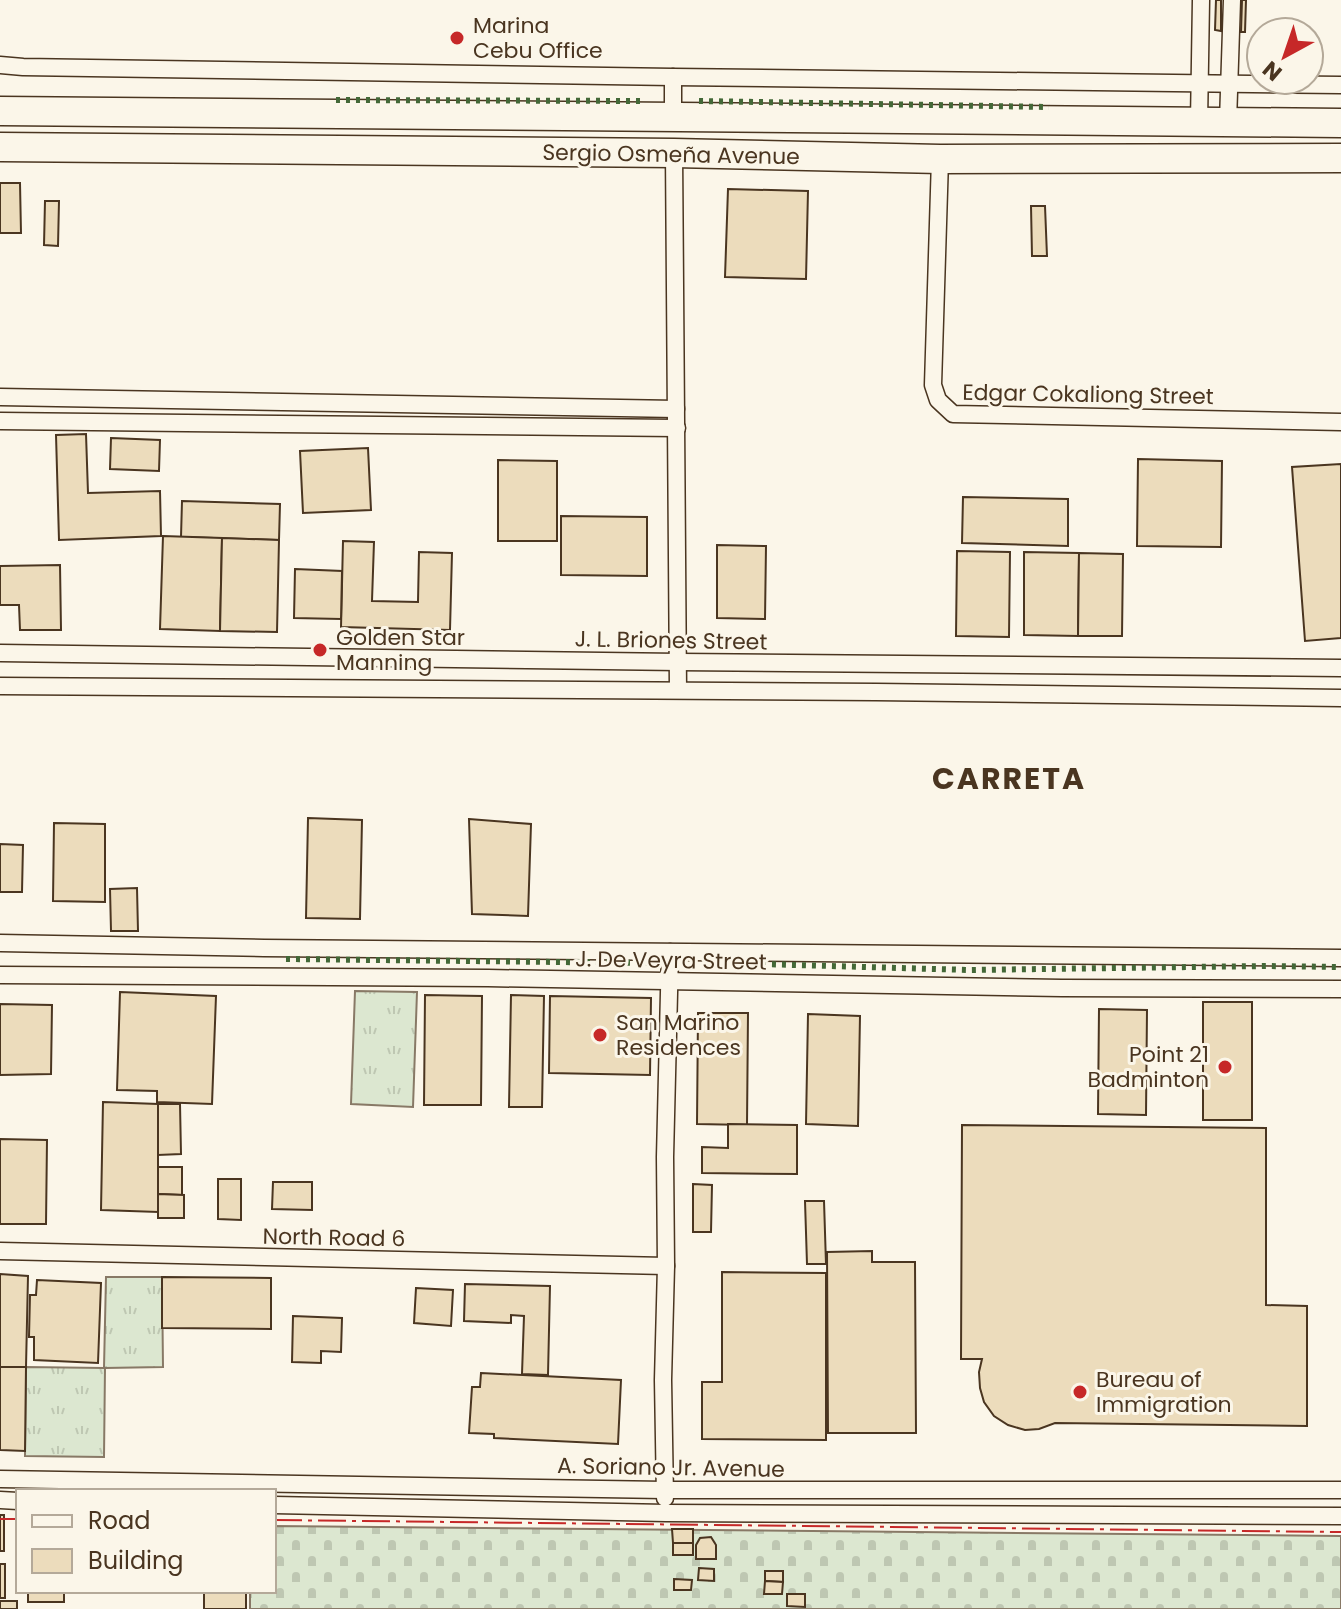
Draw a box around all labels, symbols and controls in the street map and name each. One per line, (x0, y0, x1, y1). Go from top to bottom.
place label: Marina Cebu Office (473, 10, 603, 66)
north arrow (1245, 16, 1325, 96)
marker: Marina Cebu Office (448, 29, 466, 47)
text: N (1256, 54, 1289, 88)
street label: Sergio Osmeña Avenue (542, 137, 800, 172)
street label: Edgar Cokaliong Street (962, 377, 1214, 412)
place label: Golden Star Manning (336, 622, 465, 678)
street label: J. L. Briones Street (574, 623, 768, 658)
marker: Golden Star Manning (311, 641, 329, 659)
district label: CARRETA (932, 757, 1086, 800)
street label: J. De Veyra Street (575, 943, 767, 978)
place label: San Marino Residences (616, 1007, 741, 1063)
marker: San Marino Residences (591, 1026, 609, 1044)
place label: Point 21 Badminton (1087, 1039, 1209, 1095)
marker: Point 21 Badminton (1216, 1058, 1234, 1076)
street label: North Road 6 (262, 1221, 406, 1254)
place label: Bureau of Immigration (1096, 1364, 1232, 1420)
marker: Bureau of Immigration (1071, 1383, 1089, 1401)
street label: A. Soriano Jr. Avenue (557, 1450, 785, 1485)
legend (16, 1489, 276, 1593)
text: Road (88, 1504, 150, 1537)
text: Building (88, 1544, 184, 1577)

